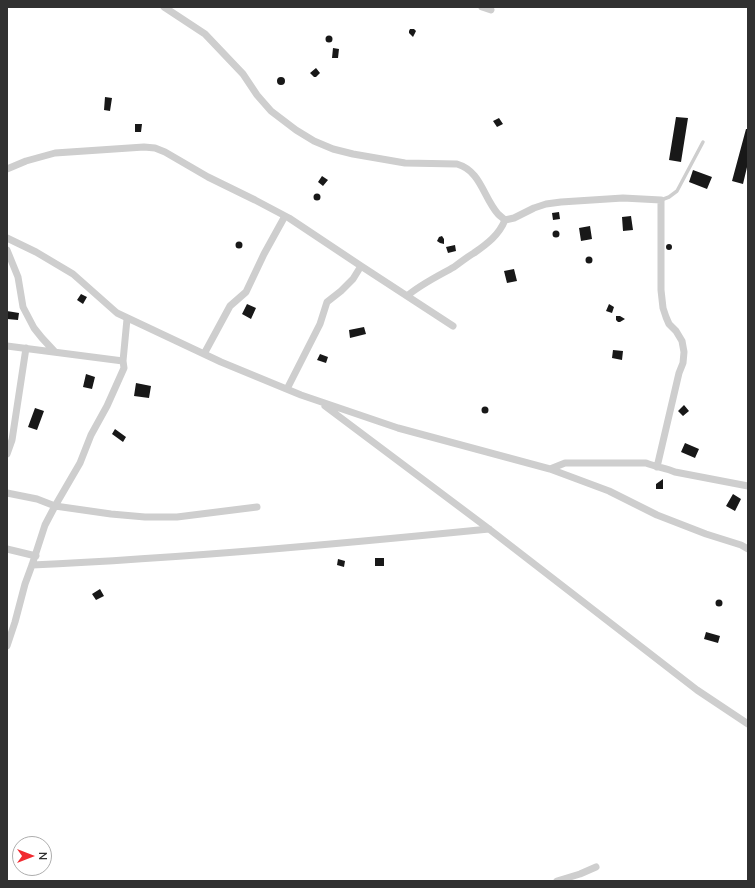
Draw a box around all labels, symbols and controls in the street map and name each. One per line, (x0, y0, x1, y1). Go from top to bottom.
north arrow (12, 836, 52, 876)
text: N (37, 852, 50, 860)

